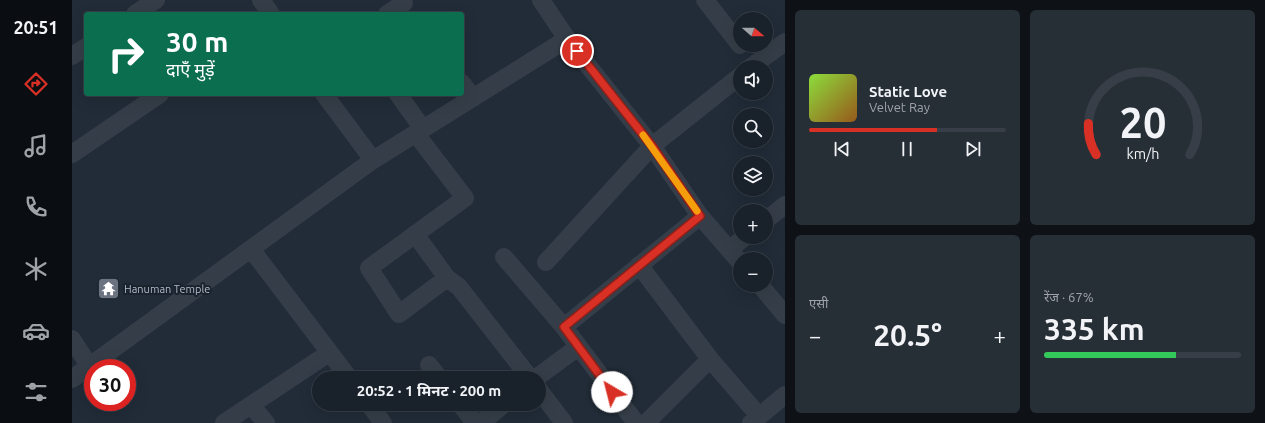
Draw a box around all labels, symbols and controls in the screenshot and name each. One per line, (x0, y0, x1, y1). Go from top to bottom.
north arrow (733, 12, 773, 52)
map controls (733, 12, 773, 292)
text: 20:51 (13, 17, 59, 37)
text: 30 m (166, 26, 228, 57)
icon: right (100, 28, 152, 80)
pin (560, 34, 594, 68)
icon: arrive (566, 40, 588, 62)
text: दाएँ मुड़ें (166, 59, 215, 79)
button: sound (733, 60, 773, 100)
icon: directions (22, 70, 50, 98)
text: Static Love (869, 83, 947, 100)
text: 20 (1119, 99, 1166, 146)
text: Velvet Ray (869, 100, 930, 114)
button: search (733, 108, 773, 148)
icon: music (22, 132, 50, 160)
icon: previous (831, 138, 853, 160)
icon: pause (896, 138, 918, 160)
icon: next (962, 138, 984, 160)
text: km/h (1126, 146, 1159, 162)
button: layers (733, 156, 773, 196)
icon: phone (22, 193, 50, 221)
button: + (733, 204, 773, 244)
button: − (733, 252, 773, 292)
icon: climate (22, 255, 50, 283)
temple icon: Hanuman Temple (96, 276, 122, 302)
place label: Hanuman Temple (124, 283, 210, 295)
text: रेंज · 67% (1044, 290, 1094, 304)
text: एसी (809, 296, 828, 310)
text: 335 km (1044, 312, 1145, 346)
icon: car (22, 317, 50, 345)
text: 20.5° (873, 318, 942, 352)
text: − (809, 323, 821, 348)
text: + (994, 323, 1006, 348)
speed limit sign: 30 (84, 359, 136, 411)
position arrow (591, 371, 633, 413)
icon: filters (22, 378, 50, 406)
text: 20:52 · 1 मिनट · 200 m (357, 382, 501, 399)

